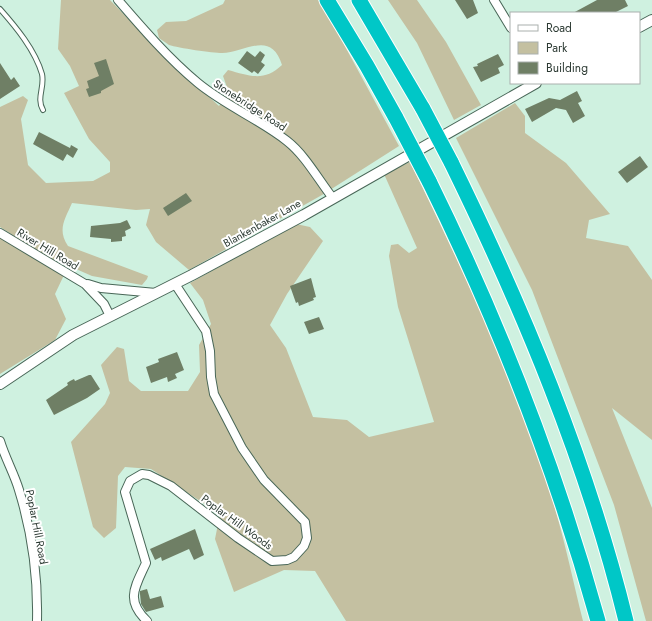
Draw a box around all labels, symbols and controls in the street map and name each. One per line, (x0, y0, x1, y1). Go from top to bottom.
legend (510, 12, 640, 84)
text: Road (546, 19, 572, 37)
text: Park (546, 39, 568, 57)
text: Building (546, 59, 588, 77)
street label: Stonebridge Road (210, 75, 290, 135)
street label: Blankenbaker Lane (220, 195, 304, 251)
street label: River Hill Road (14, 224, 82, 274)
street label: Poplar Hill Road (22, 488, 52, 566)
street label: Poplar Hill Woods (198, 491, 276, 554)

